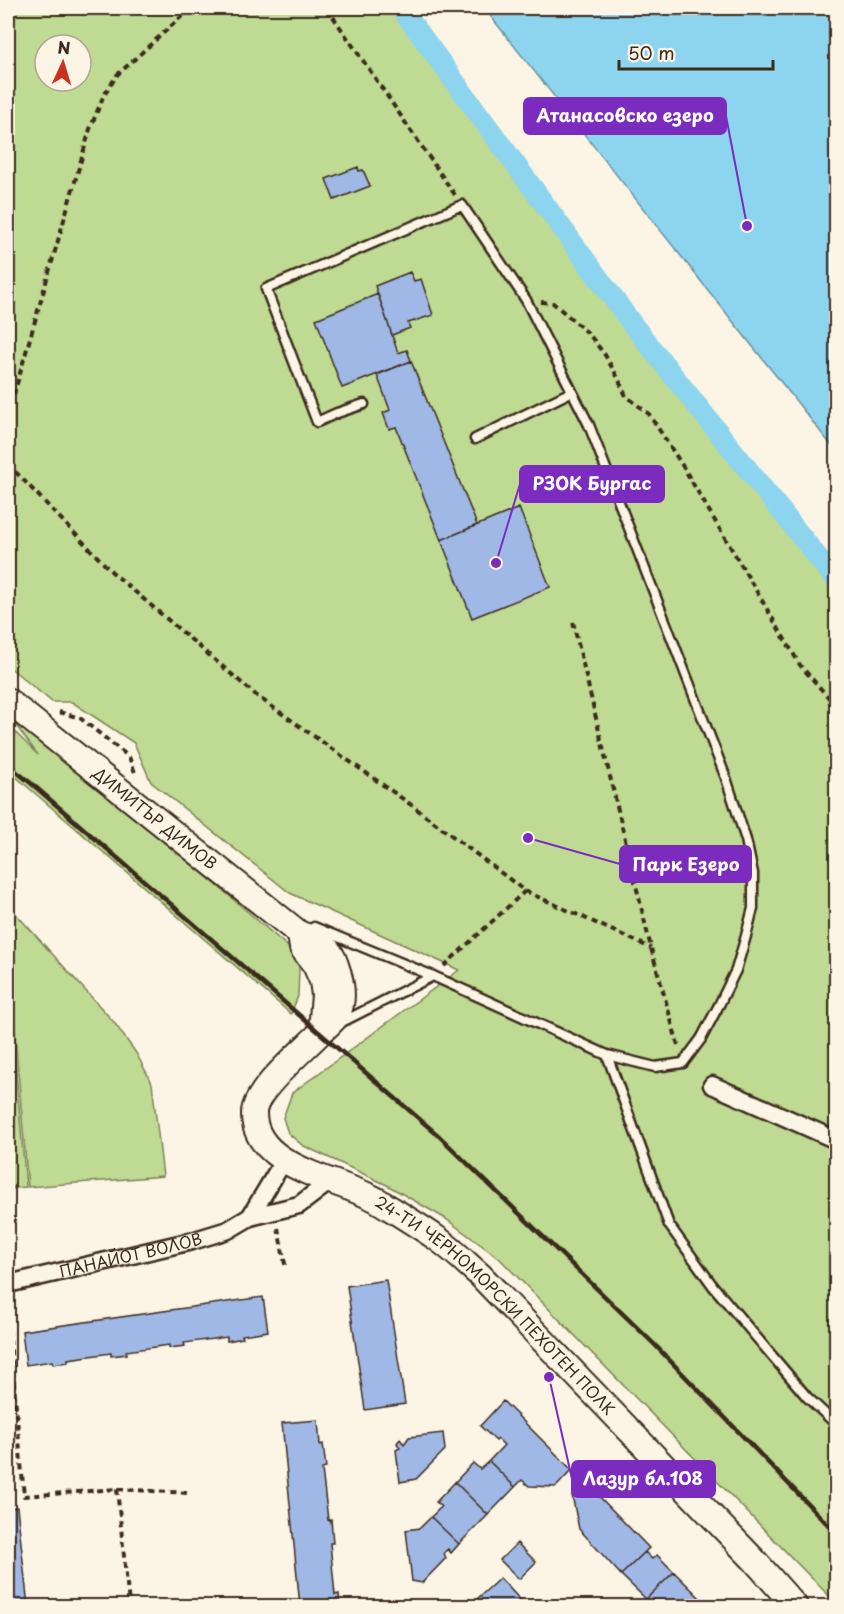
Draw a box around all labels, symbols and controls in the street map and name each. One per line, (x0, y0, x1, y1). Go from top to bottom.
north arrow (33, 33, 93, 93)
scale bar (619, 33, 774, 71)
text: N (57, 35, 71, 59)
text: 50 m (628, 39, 675, 66)
callout: Атанасовско езеро (524, 98, 726, 134)
text: Атанасовско езеро (535, 101, 714, 128)
callout: РЗОК Бургас (520, 466, 664, 502)
text: РЗОК Бургас (533, 469, 651, 496)
street label: ДИМИТЪР ДИМОВ (88, 760, 223, 875)
callout: Парк Езеро (620, 846, 751, 882)
text: Парк Езеро (633, 850, 740, 877)
street label: 24-ТИ ЧЕРНОМОРСКИ ПЕХОТЕН ПОЛК (371, 1189, 621, 1420)
street label: ПАНАЙОТ ВОЛОВ (57, 1226, 205, 1283)
callout: Лазур бл.108 (572, 1461, 715, 1497)
text: Лазур бл.108 (583, 1464, 703, 1491)

